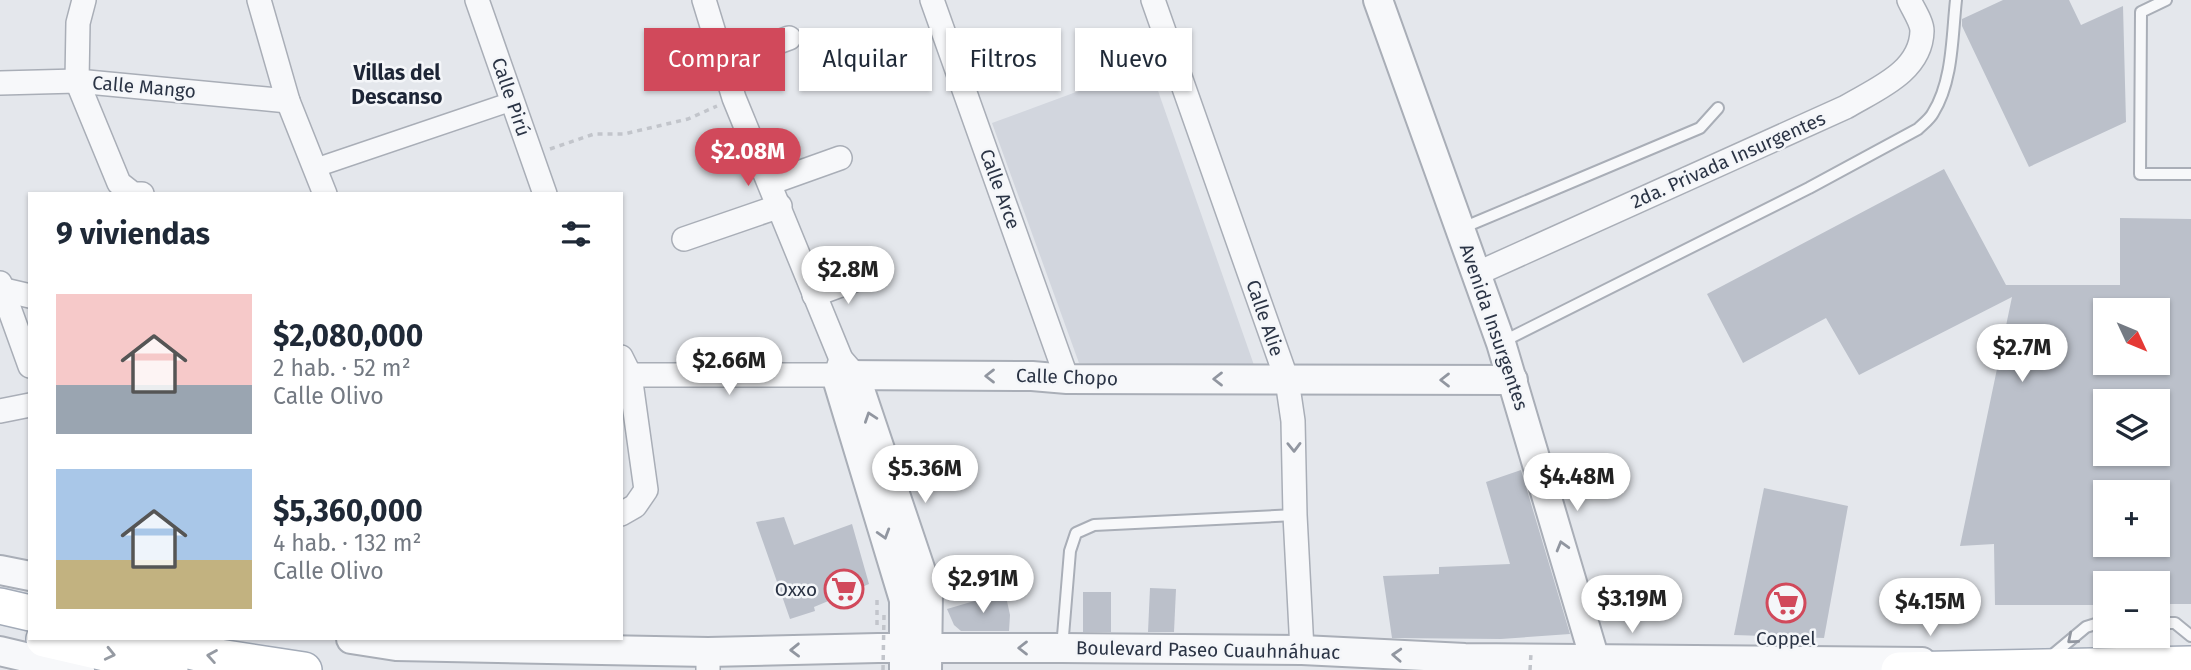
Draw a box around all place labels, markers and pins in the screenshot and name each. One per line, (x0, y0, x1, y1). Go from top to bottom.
pin: $2.08M (691, 128, 805, 188)
pin: $2.8M (799, 246, 897, 306)
pin: $2.7M (1973, 324, 2071, 384)
pin: $2.66M (672, 338, 786, 397)
pin: $5.36M (868, 446, 982, 505)
pin: $4.48M (1520, 454, 1634, 513)
pin: $2.91M (926, 556, 1040, 615)
supermarket icon: Oxxo (823, 568, 865, 610)
pin: $3.19M (1575, 576, 1689, 635)
place label: Oxxo (775, 578, 817, 601)
pin: $4.15M (1873, 578, 1987, 638)
supermarket icon: Coppel (1765, 582, 1807, 624)
place label: Coppel (1756, 627, 1816, 650)

